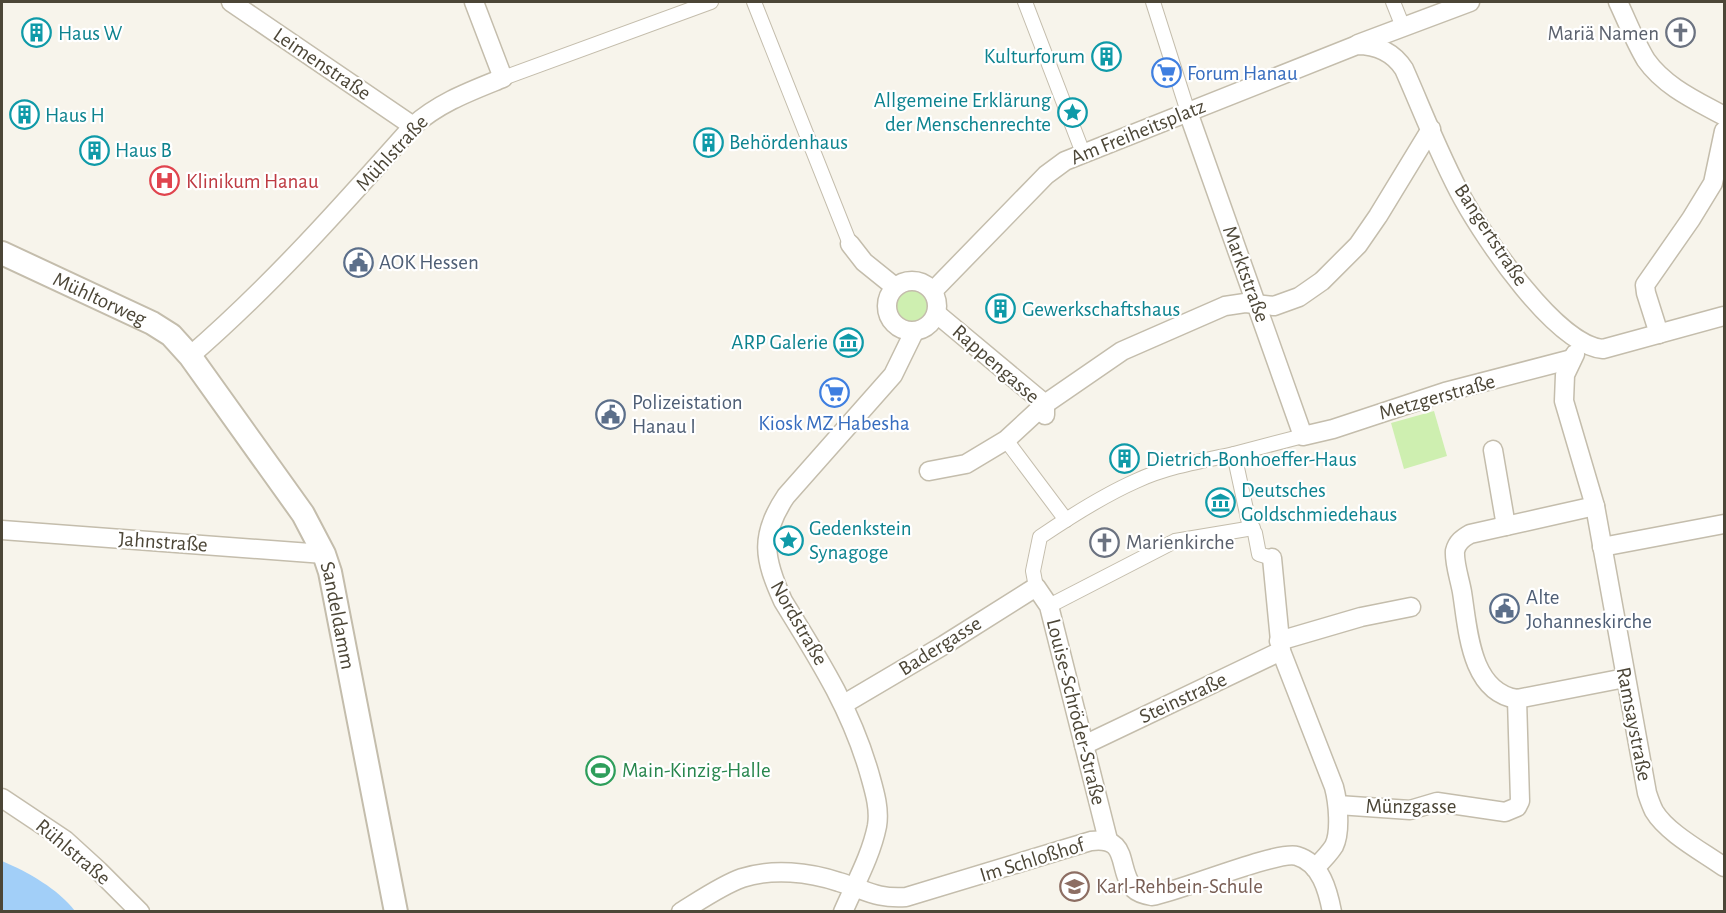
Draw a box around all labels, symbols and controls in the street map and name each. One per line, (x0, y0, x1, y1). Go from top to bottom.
building icon: Haus W (21, 17, 53, 49)
church icon: Mariä Namen (1664, 17, 1696, 49)
place label: Haus W (58, 23, 123, 44)
place label: Mariä Namen (1547, 23, 1659, 44)
street label: Leimenstraße (269, 24, 375, 104)
building icon: Kulturforum (1090, 40, 1122, 72)
place label: Kulturforum (984, 46, 1085, 67)
supermarket icon: Forum Hanau (1150, 57, 1182, 89)
place label: Forum Hanau (1187, 63, 1298, 84)
place label: Allgemeine Erklärung der Menschenrechte (874, 90, 1052, 135)
street label: Am Freiheitsplatz (1068, 95, 1208, 169)
place icon: Allgemeine Erklärung der Menschenrechte (1056, 96, 1088, 128)
building icon: Haus H (8, 99, 40, 131)
place label: Haus H (45, 105, 105, 126)
street label: Mühlstraße (352, 111, 432, 195)
building icon: Behördenhaus (692, 126, 724, 158)
place label: Behördenhaus (729, 132, 848, 153)
building icon: Haus B (78, 134, 110, 166)
place label: Haus B (115, 140, 172, 161)
hospital icon: Klinikum Hanau (149, 165, 181, 197)
place label: Klinikum Hanau (186, 171, 319, 192)
street label: Bangertstraße (1450, 180, 1532, 290)
street label: Marktstraße (1219, 223, 1273, 325)
public building icon: AOK Hessen (342, 246, 374, 278)
place label: AOK Hessen (379, 252, 479, 273)
street label: Mühltorweg (50, 268, 150, 330)
building icon: Gewerkschaftshaus (985, 293, 1017, 325)
place label: Gewerkschaftshaus (1022, 299, 1180, 320)
street label: Rappengasse (948, 321, 1044, 407)
museum icon: ARP Galerie (833, 326, 865, 358)
place label: ARP Galerie (731, 332, 828, 353)
street label: Metzgerstraße (1376, 370, 1498, 424)
supermarket icon: Kiosk MZ Habesha (818, 376, 850, 408)
place label: Polizeistation Hanau I (632, 392, 743, 437)
public building icon: Polizeistation Hanau I (595, 398, 627, 430)
place label: Kiosk MZ Habesha (758, 413, 910, 434)
building icon: Dietrich-Bonhoeffer-Haus (1109, 443, 1141, 475)
place label: Dietrich-Bonhoeffer-Haus (1146, 449, 1357, 470)
place label: Deutsches Goldschmiedehaus (1241, 480, 1397, 525)
museum icon: Deutsches Goldschmiedehaus (1204, 486, 1236, 518)
place label: Gedenkstein Synagoge (809, 518, 912, 563)
place icon: Gedenkstein Synagoge (772, 524, 804, 556)
church icon: Marienkirche (1089, 526, 1121, 558)
street label: Jahnstraße (118, 528, 208, 556)
place label: Marienkirche (1126, 532, 1234, 553)
street label: Sandeldamm (317, 559, 359, 671)
street label: Nordstraße (766, 577, 832, 669)
place label: Alte Johanneskirche (1526, 587, 1652, 632)
public building icon: Alte Johanneskirche (1489, 593, 1521, 625)
street label: Badergasse (895, 612, 985, 680)
street label: Louise-Schröder-Straße (1043, 617, 1109, 807)
street label: Ramsaystraße (1613, 665, 1655, 783)
street label: Steinstraße (1136, 669, 1230, 727)
sports icon: Main-Kinzig-Halle (585, 754, 617, 786)
place label: Main-Kinzig-Halle (622, 760, 771, 781)
street label: Münzgasse (1365, 796, 1457, 817)
street label: Rühlstraße (32, 815, 114, 889)
street label: Im Schloßhof (977, 834, 1088, 886)
school or university icon: Karl-Rehbein-Schule (1059, 870, 1091, 902)
place label: Karl-Rehbein-Schule (1096, 876, 1263, 897)

